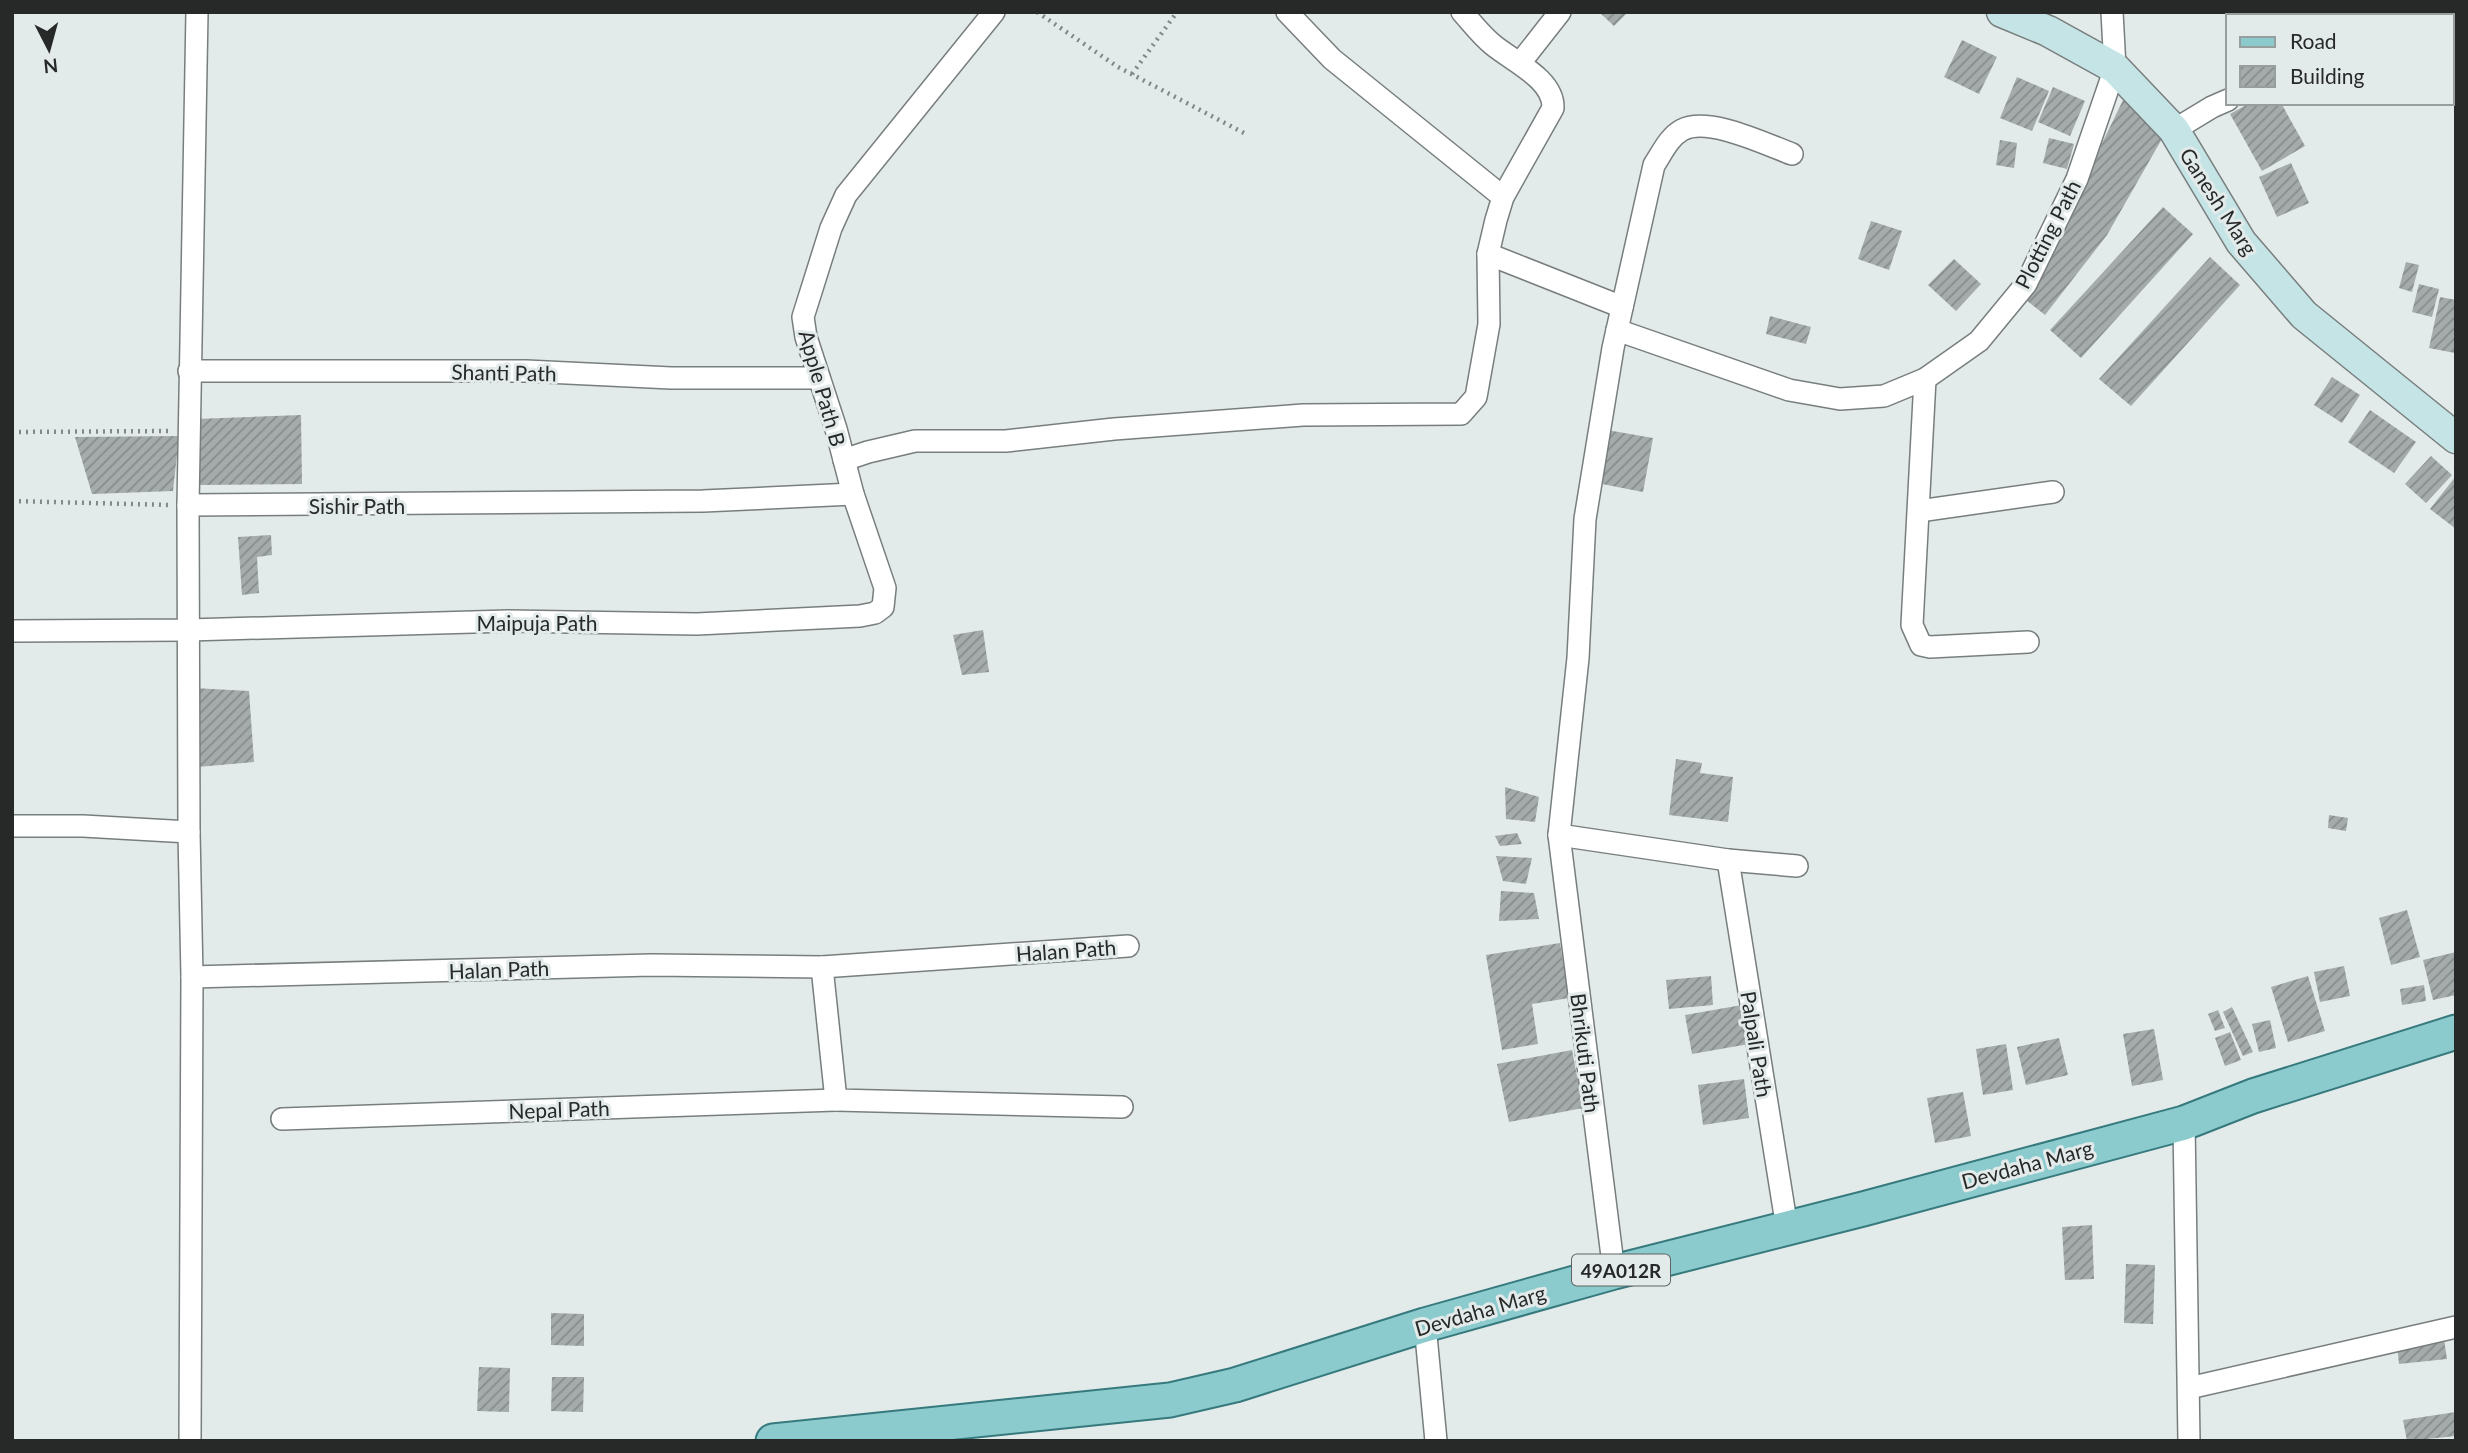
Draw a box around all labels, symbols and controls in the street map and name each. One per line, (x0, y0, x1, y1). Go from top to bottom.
north arrow (14, 14, 84, 84)
legend (2226, 14, 2454, 105)
text: Road (2290, 28, 2337, 53)
text: N (42, 54, 59, 79)
text: Building (2290, 63, 2365, 88)
street label: Ganesh Marg (2175, 143, 2263, 259)
street label: Plotting Path (2009, 175, 2085, 293)
street label: Apple Path B (794, 327, 852, 449)
street label: Shanti Path (451, 359, 557, 385)
street label: Sishir Path (309, 493, 405, 518)
street label: Maipuja Path (477, 610, 597, 635)
street label: Halan Path (1015, 934, 1117, 966)
street label: Halan Path (448, 955, 550, 983)
street label: Palpali Path (1736, 989, 1778, 1099)
street label: Bhrikuti Path (1566, 992, 1606, 1114)
street label: Nepal Path (508, 1095, 610, 1123)
street label: Devdaha Marg (1959, 1134, 2095, 1194)
road number: 49A012R (1572, 1254, 1670, 1286)
street label: Devdaha Marg (1412, 1279, 1548, 1341)

